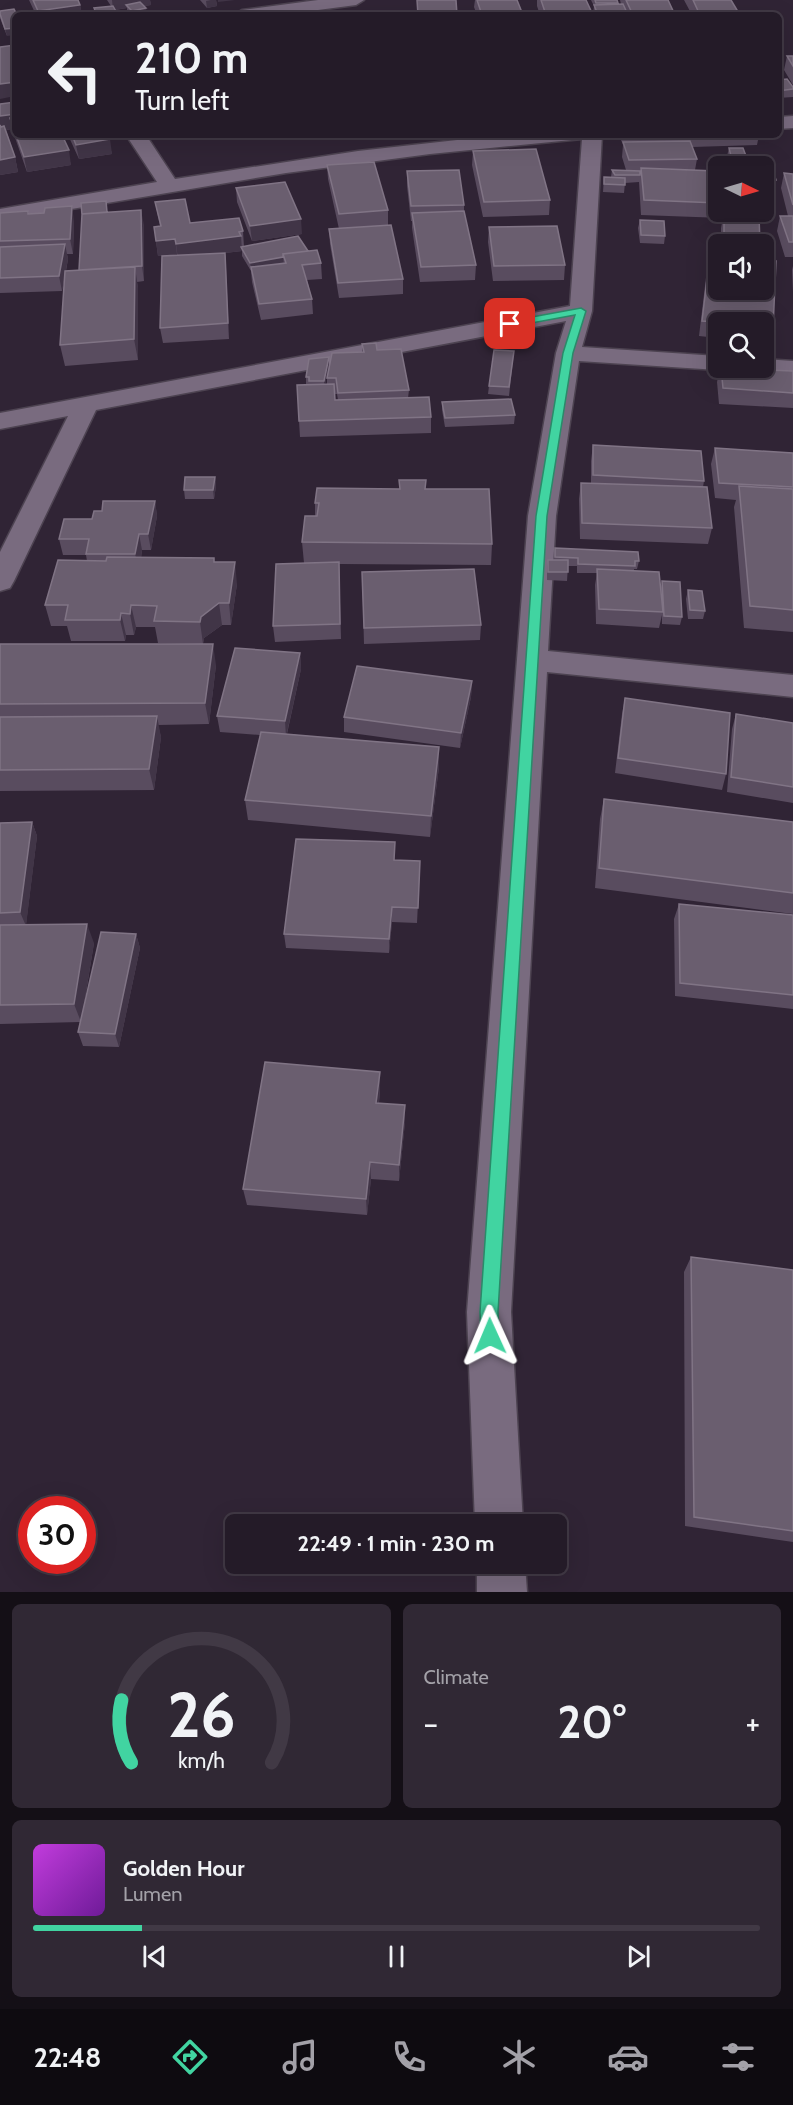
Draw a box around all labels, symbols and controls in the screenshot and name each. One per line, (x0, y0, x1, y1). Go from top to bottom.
text: 210 m (135, 32, 248, 84)
icon: left (36, 36, 114, 114)
text: Turn left (135, 84, 229, 117)
north arrow (708, 156, 774, 222)
map controls (708, 156, 774, 378)
button: sound (708, 234, 774, 300)
pin (484, 298, 535, 349)
icon: arrive (493, 307, 526, 340)
button: search (708, 312, 774, 378)
position arrow (458, 1304, 522, 1368)
speed limit sign: 30 (18, 1496, 96, 1574)
text: 22:49 · 1 min · 230 m (298, 1530, 494, 1557)
text: Climate (424, 1665, 489, 1689)
text: 26 (167, 1677, 235, 1753)
text: 20° (557, 1695, 626, 1749)
text: − (424, 1703, 438, 1743)
text: + (745, 1703, 760, 1743)
text: km/h (178, 1747, 225, 1773)
text: Golden Hour (123, 1855, 244, 1882)
text: Lumen (123, 1882, 182, 1906)
icon: previous (138, 1940, 171, 1973)
icon: pause (380, 1940, 413, 1973)
icon: next (622, 1940, 655, 1973)
icon: directions (169, 2036, 211, 2078)
icon: music (279, 2036, 321, 2078)
icon: phone (388, 2036, 430, 2078)
icon: climate (498, 2036, 540, 2078)
icon: car (607, 2036, 649, 2078)
icon: filters (717, 2036, 759, 2078)
text: 22:48 (34, 2041, 101, 2074)

